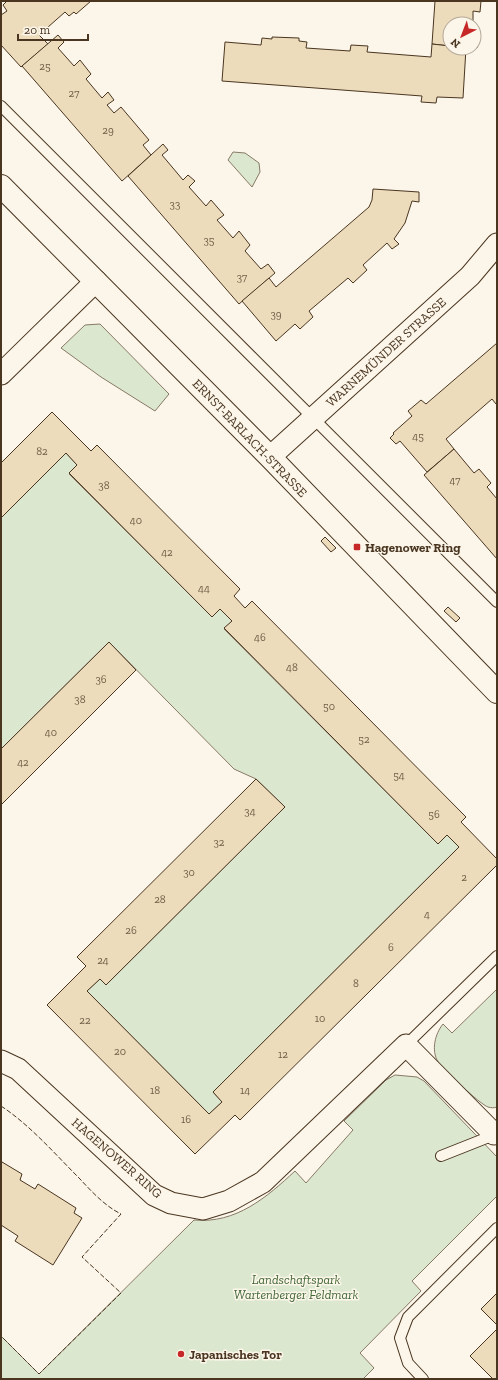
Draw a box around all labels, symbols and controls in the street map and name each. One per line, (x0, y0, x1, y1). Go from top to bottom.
scale bar (18, 16, 88, 42)
north arrow (442, 16, 482, 56)
text: 20 m (24, 23, 51, 37)
text: N (448, 35, 463, 51)
house number: 25 (39, 60, 51, 73)
house number: 27 (69, 87, 79, 100)
house number: 29 (102, 124, 114, 137)
house number: 33 (170, 198, 180, 211)
house number: 35 (203, 234, 215, 247)
house number: 37 (237, 271, 247, 284)
street label: WARNEMÜNDER STRASSE (323, 294, 449, 410)
house number: 39 (270, 308, 282, 321)
street label: ERNST-BARLACH-STRASSE (190, 376, 311, 500)
house number: 45 (412, 430, 424, 443)
house number: 82 (36, 445, 48, 458)
house number: 47 (450, 474, 460, 487)
house number: 38 (98, 479, 110, 492)
house number: 40 (130, 514, 142, 527)
place label: Hagenower Ring (365, 540, 461, 555)
marker: Hagenower Ring (352, 542, 362, 552)
house number: 42 (161, 546, 173, 559)
house number: 44 (198, 582, 210, 595)
house number: 46 (254, 631, 266, 644)
house number: 48 (286, 661, 298, 674)
house number: 36 (95, 673, 107, 686)
house number: 38 (74, 693, 86, 706)
house number: 50 (323, 700, 335, 713)
house number: 40 (45, 726, 57, 739)
house number: 52 (358, 733, 370, 746)
house number: 42 (17, 756, 29, 769)
house number: 54 (393, 769, 405, 782)
house number: 34 (244, 805, 256, 818)
house number: 56 (428, 808, 440, 821)
house number: 32 (213, 836, 225, 849)
house number: 30 (183, 866, 195, 879)
house number: 2 (461, 871, 467, 884)
house number: 28 (154, 893, 166, 906)
house number: 4 (424, 908, 430, 921)
house number: 26 (125, 924, 137, 937)
house number: 6 (388, 941, 394, 954)
house number: 24 (97, 954, 109, 967)
house number: 8 (353, 977, 359, 990)
house number: 10 (315, 1012, 325, 1025)
house number: 22 (79, 1014, 91, 1027)
house number: 20 (114, 1045, 126, 1058)
house number: 12 (278, 1048, 288, 1061)
house number: 18 (150, 1084, 160, 1097)
house number: 14 (240, 1084, 250, 1097)
house number: 16 (181, 1113, 191, 1126)
street label: HAGENOWER RING (69, 1115, 165, 1201)
park label: Landschaftspark Wartenberger Feldmark (234, 1272, 359, 1302)
place label: Japanisches Tor (189, 1347, 282, 1362)
marker: Japanisches Tor (176, 1349, 186, 1359)

